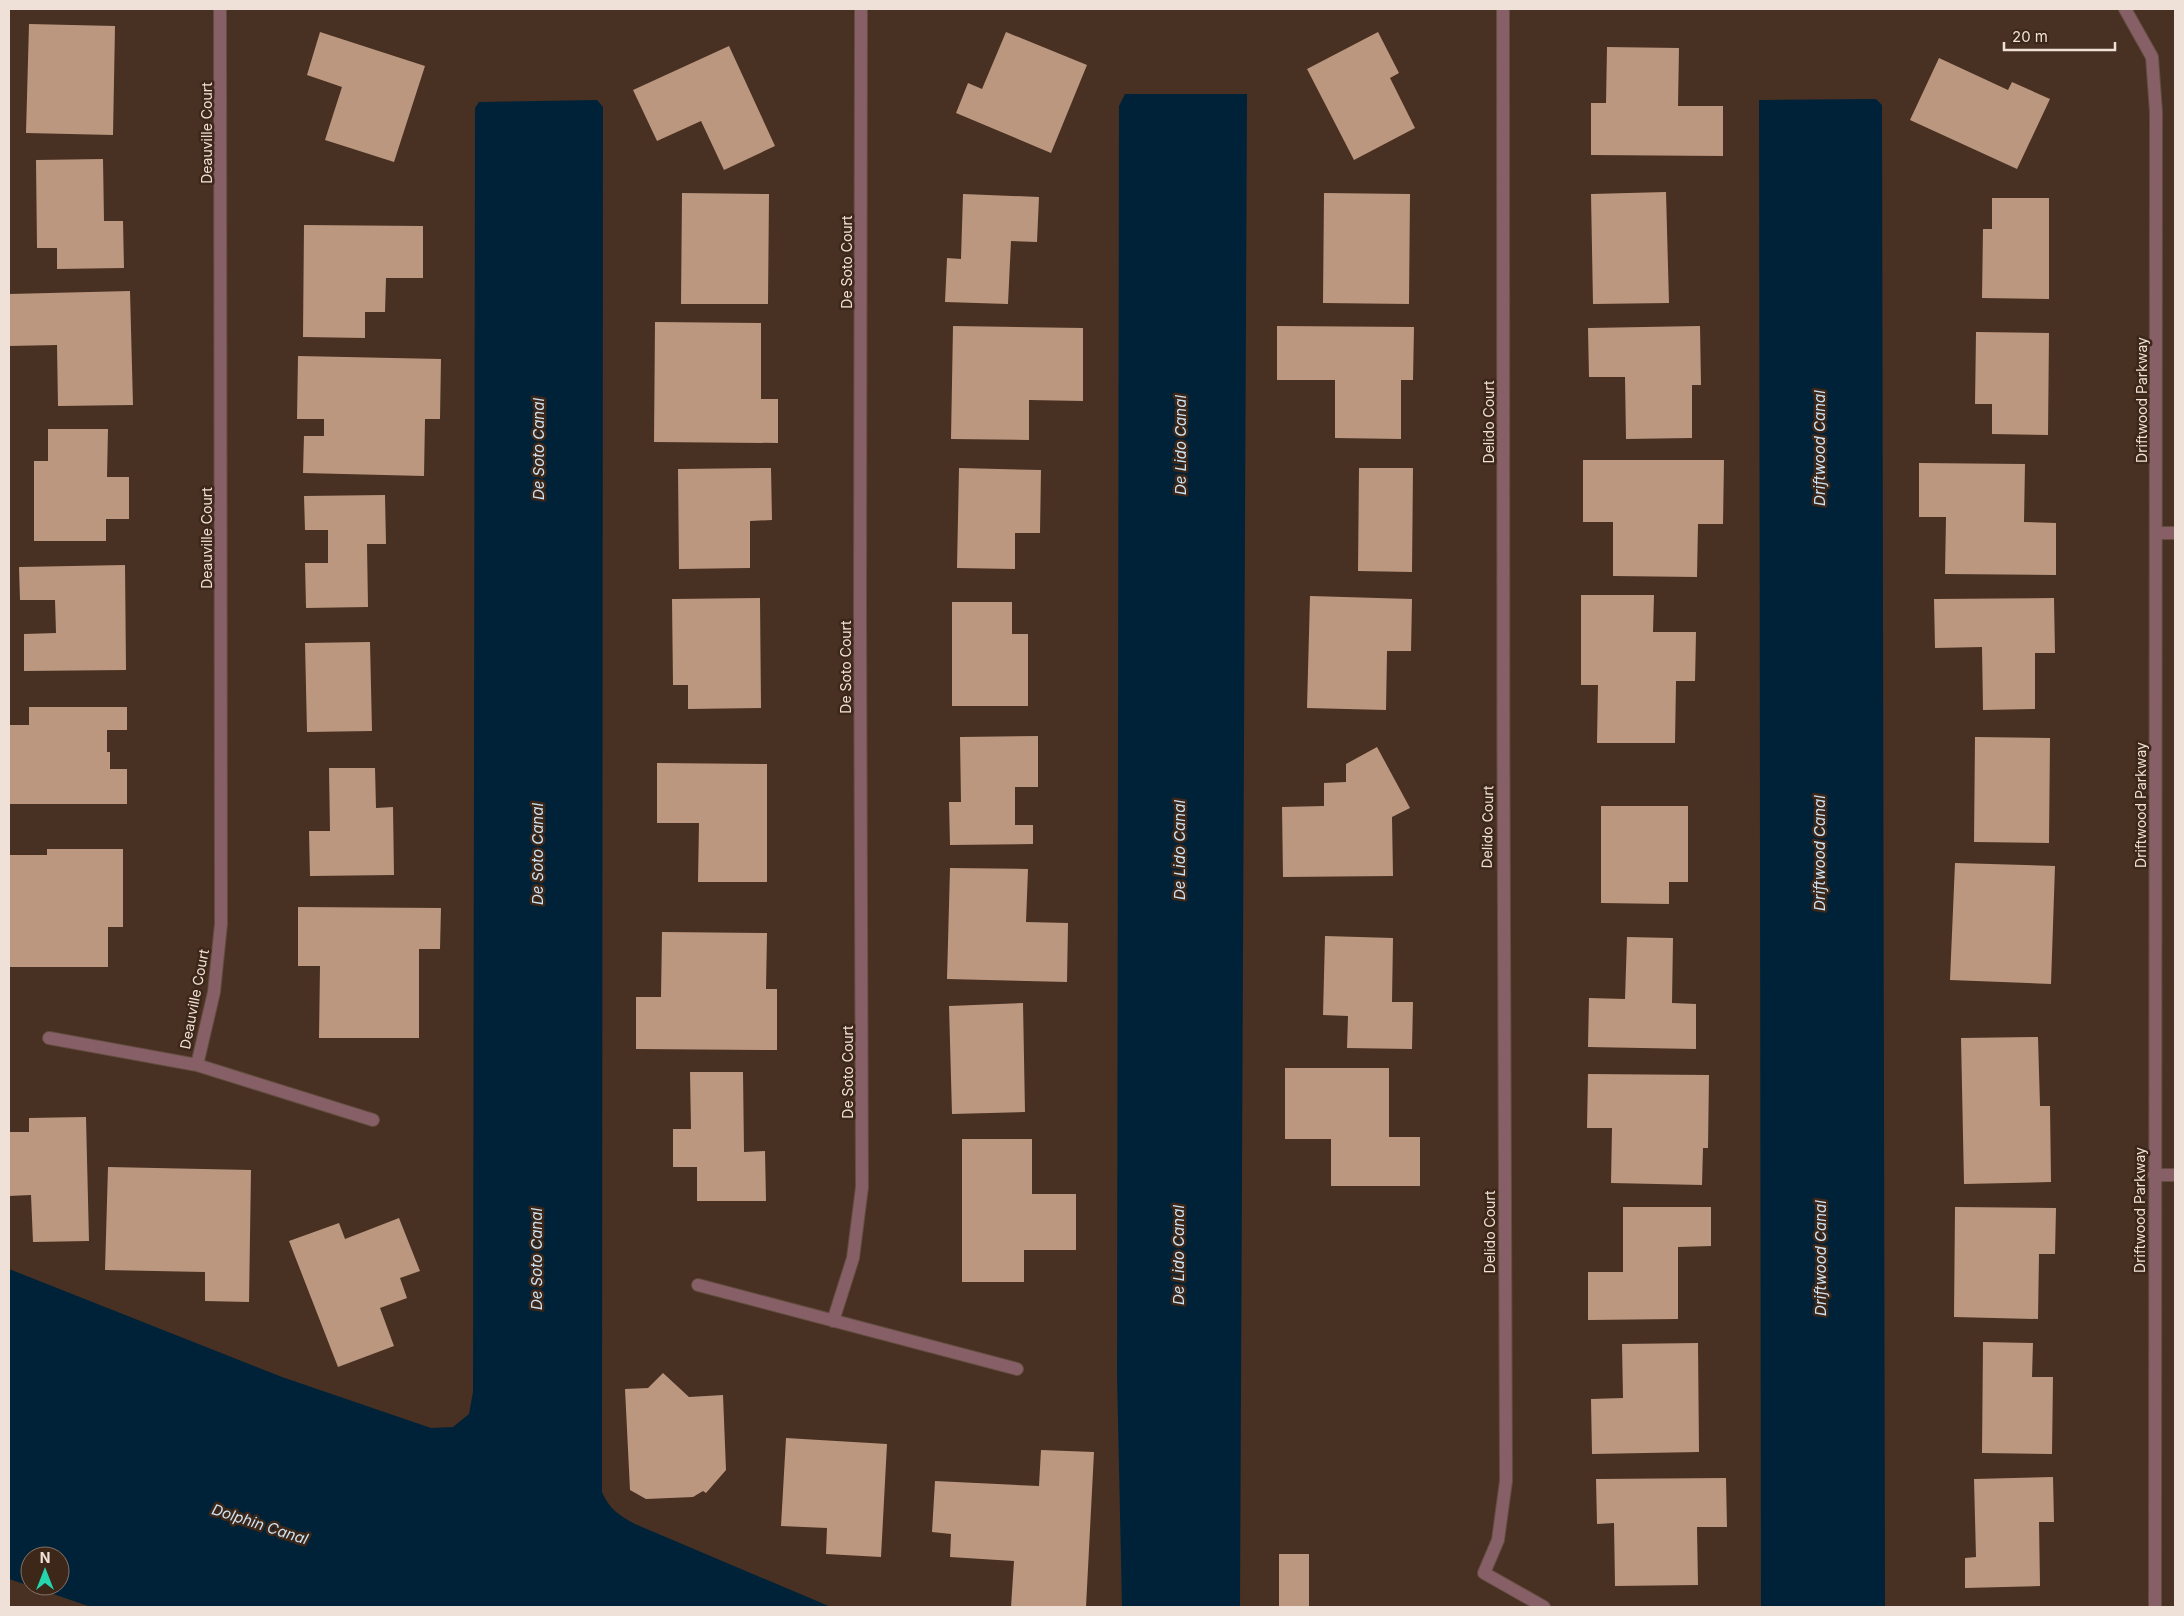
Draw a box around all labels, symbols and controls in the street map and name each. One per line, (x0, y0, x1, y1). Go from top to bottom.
scale bar (2004, 20, 2115, 52)
text: 20 m (2012, 27, 2048, 46)
street label: Deauville Court (198, 82, 215, 184)
street label: De Soto Court (838, 215, 855, 309)
street label: Driftwood Parkway (2133, 337, 2150, 463)
street label: Delido Court (1480, 380, 1497, 463)
water label: Driftwood Canal (1810, 390, 1829, 506)
water label: De Lido Canal (1171, 395, 1190, 495)
water label: De Soto Canal (529, 398, 548, 500)
street label: Deauville Court (198, 487, 215, 589)
street label: De Soto Court (837, 620, 854, 714)
street label: Driftwood Parkway (2132, 742, 2149, 868)
street label: Delido Court (1478, 785, 1496, 869)
water label: Driftwood Canal (1810, 795, 1829, 911)
water label: De Lido Canal (1170, 800, 1189, 900)
water label: De Soto Canal (528, 803, 547, 905)
street label: Deauville Court (176, 947, 212, 1051)
street label: De Soto Court (839, 1025, 856, 1119)
street label: Driftwood Parkway (2131, 1147, 2148, 1273)
street label: Delido Court (1481, 1190, 1498, 1273)
water label: Driftwood Canal (1811, 1200, 1830, 1316)
water label: De Lido Canal (1169, 1205, 1188, 1305)
water label: De Soto Canal (527, 1208, 546, 1310)
water label: Dolphin Canal (209, 1499, 311, 1549)
north arrow (20, 1546, 70, 1596)
text: N (40, 1549, 50, 1566)

